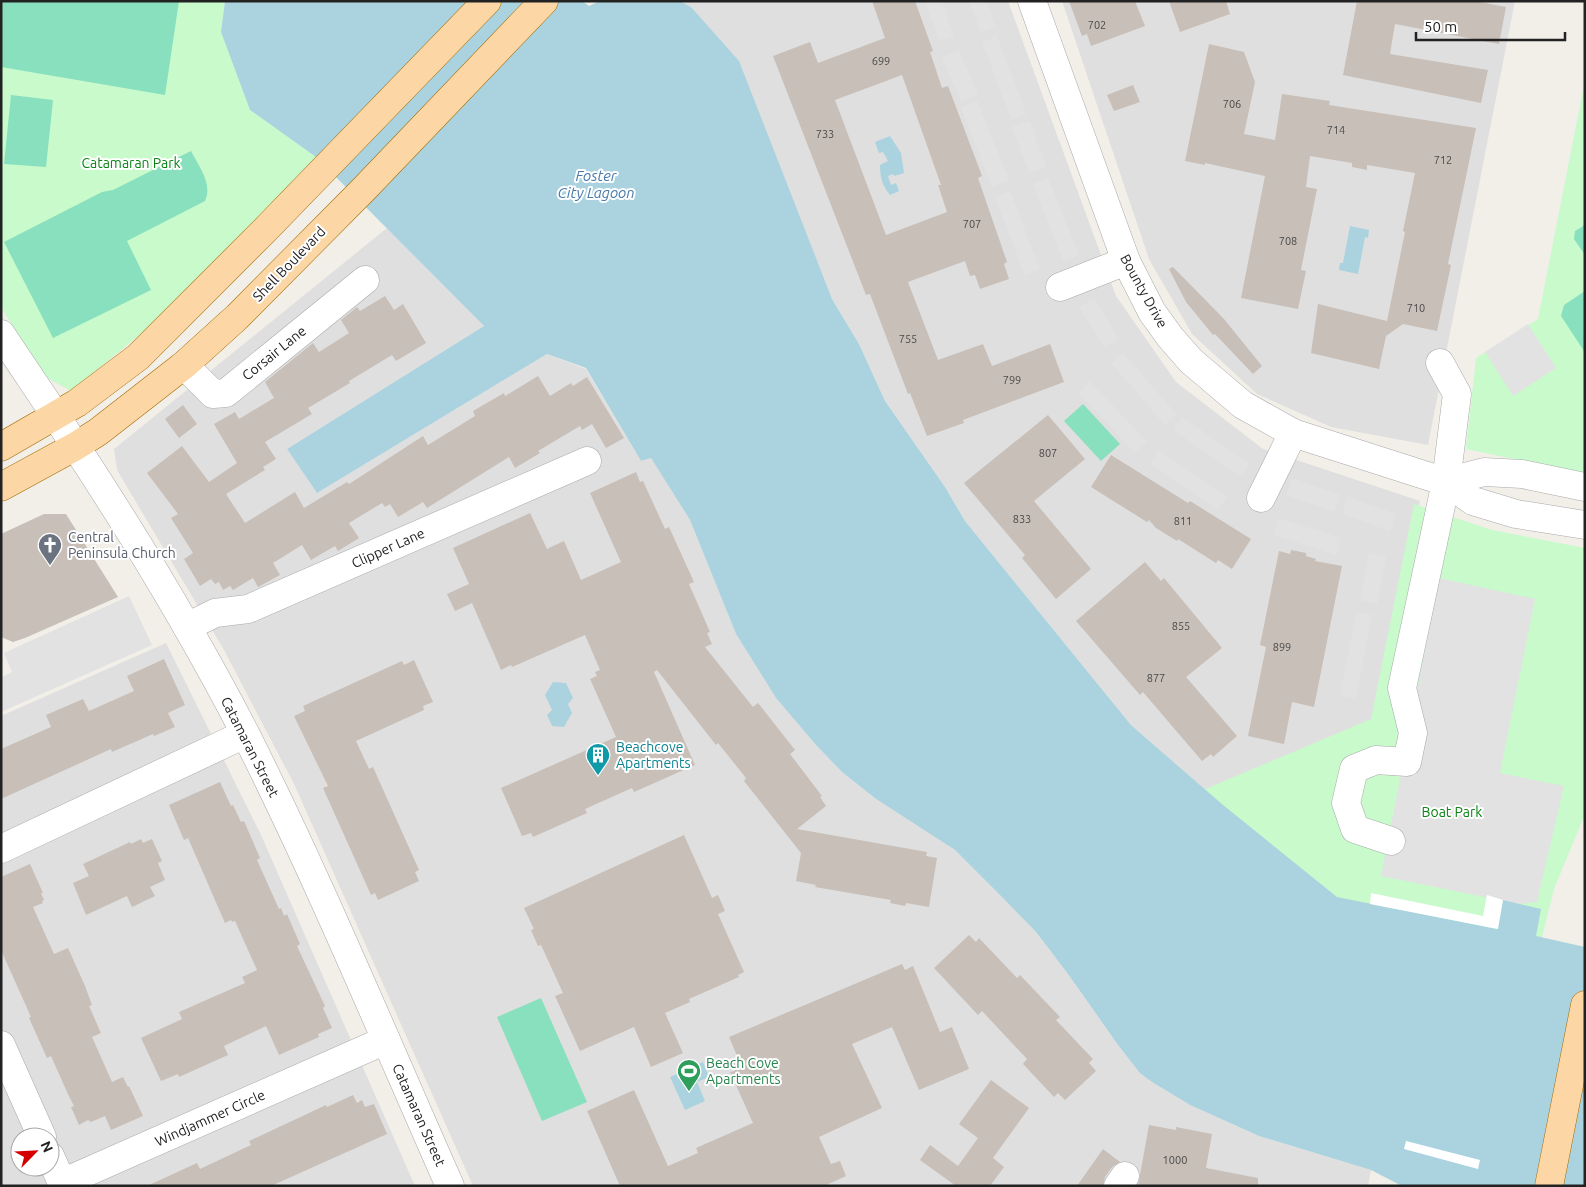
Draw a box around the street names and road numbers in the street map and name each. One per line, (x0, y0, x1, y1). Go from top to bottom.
street label: Shell Boulevard (249, 223, 329, 305)
street label: Bounty Drive (1117, 251, 1171, 331)
street label: Corsair Lane (239, 322, 309, 384)
street label: Clipper Lane (349, 525, 427, 571)
street label: Catamaran Street (218, 694, 282, 800)
street label: Catamaran Street (389, 1061, 449, 1169)
street label: Windjammer Circle (152, 1086, 268, 1150)

